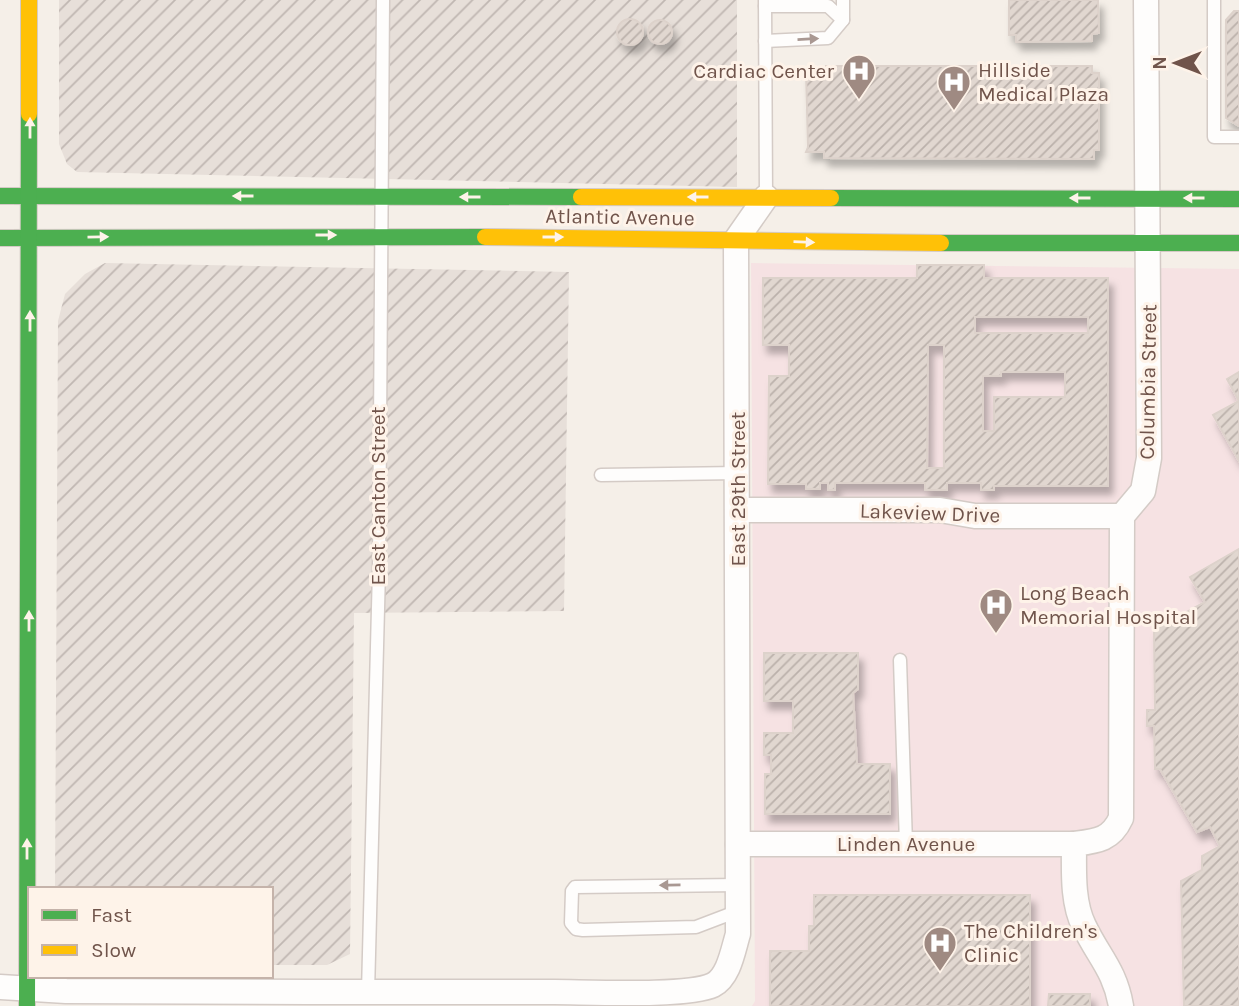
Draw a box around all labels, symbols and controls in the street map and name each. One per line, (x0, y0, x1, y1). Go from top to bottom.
north arrow (1141, 28, 1211, 98)
one-way arrow (797, 33, 819, 44)
hospital icon: Cardiac Center (840, 52, 878, 101)
text: N (1149, 56, 1171, 70)
place label: Hillside Medical Plaza (978, 58, 1109, 106)
place label: Cardiac Center (693, 59, 834, 83)
hospital icon: Hillside Medical Plaza (935, 63, 973, 112)
one-way arrow (24, 117, 35, 139)
one-way arrow (231, 190, 253, 202)
one-way arrow (459, 191, 481, 203)
one-way arrow (686, 191, 708, 203)
one-way arrow (1069, 192, 1091, 204)
one-way arrow (1182, 192, 1204, 204)
street label: Atlantic Avenue (545, 204, 695, 230)
one-way arrow (315, 230, 337, 241)
one-way arrow (87, 231, 109, 242)
one-way arrow (542, 231, 564, 243)
one-way arrow (793, 236, 815, 248)
street label: Columbia Street (1135, 304, 1161, 460)
one-way arrow (24, 310, 36, 332)
street label: East Canton Street (366, 406, 390, 586)
street label: East 29th Street (726, 411, 750, 566)
street label: Lakeview Drive (859, 499, 1001, 527)
place label: Long Beach Memorial Hospital (1020, 581, 1196, 629)
hospital icon: Long Beach Memorial Hospital (977, 586, 1015, 635)
one-way arrow (23, 610, 35, 632)
street label: Linden Avenue (837, 832, 975, 856)
one-way arrow (21, 838, 33, 860)
one-way arrow (659, 880, 681, 891)
legend (28, 887, 273, 978)
text: Fast (91, 903, 132, 927)
place label: The Children's Clinic (964, 919, 1098, 967)
hospital icon: The Children's Clinic (921, 924, 959, 973)
text: Slow (91, 938, 136, 962)

